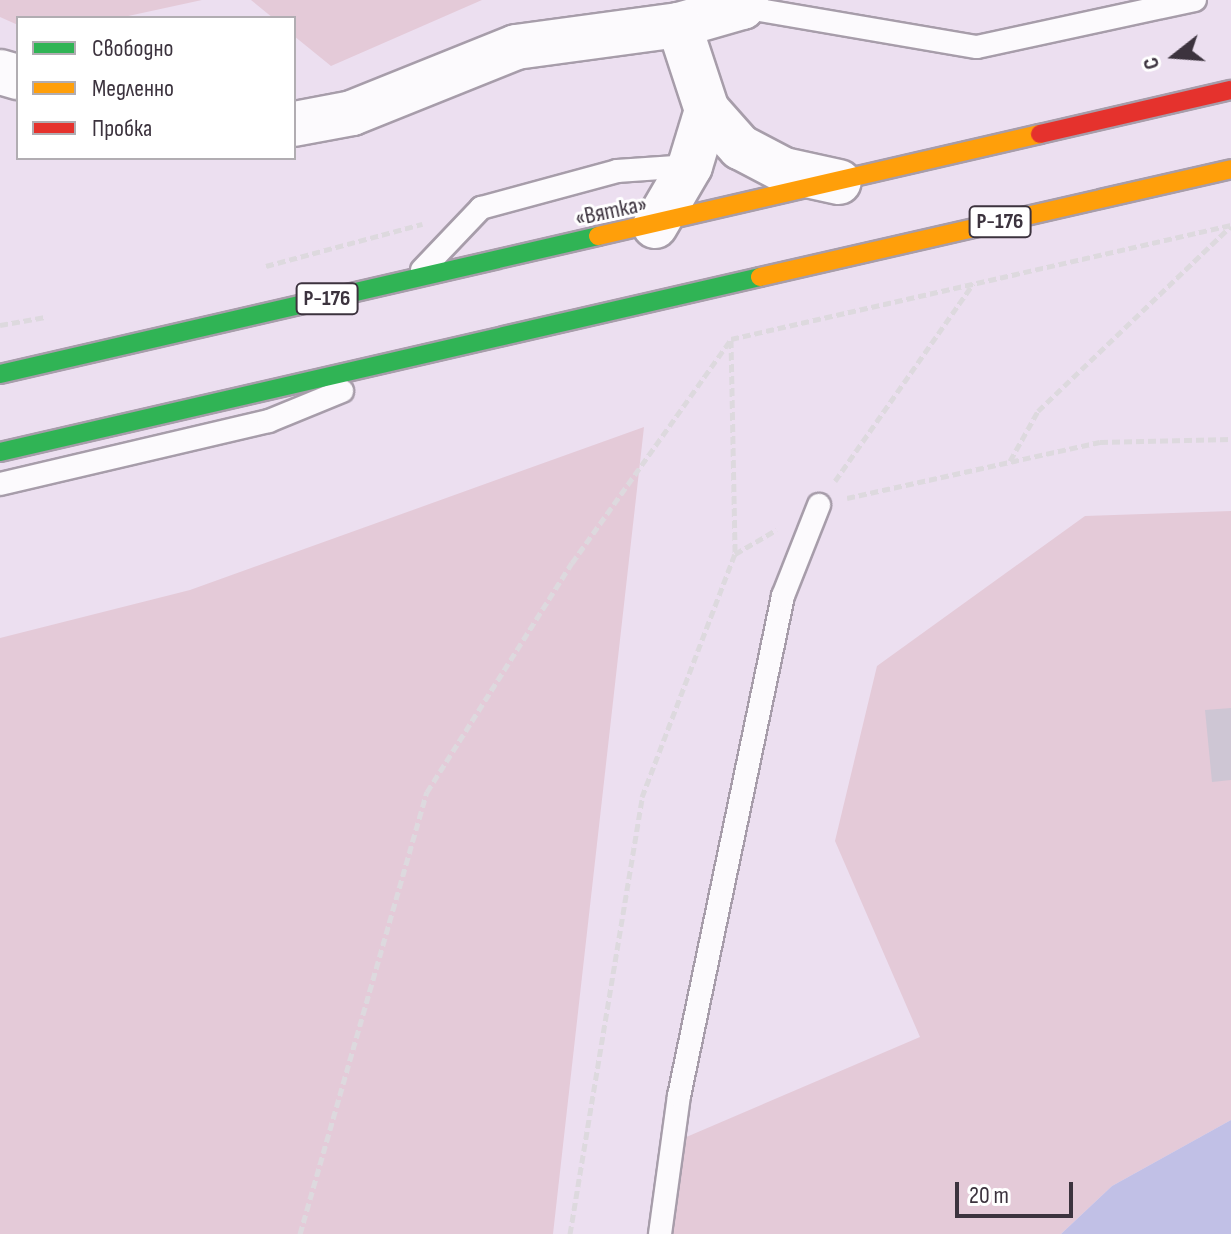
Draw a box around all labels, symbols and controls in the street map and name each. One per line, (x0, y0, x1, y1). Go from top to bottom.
legend (16, 16, 296, 160)
north arrow (1135, 16, 1215, 96)
text: Свободно (92, 34, 173, 63)
text: С (1137, 54, 1166, 73)
text: Медленно (92, 74, 174, 103)
text: Пробка (92, 114, 152, 143)
street label: «Вятка» (572, 189, 650, 233)
road number: Р-176 (968, 204, 1032, 240)
road number: Р-176 (295, 281, 359, 317)
scale bar (959, 1166, 1077, 1216)
text: 20 m (969, 1181, 1009, 1210)

